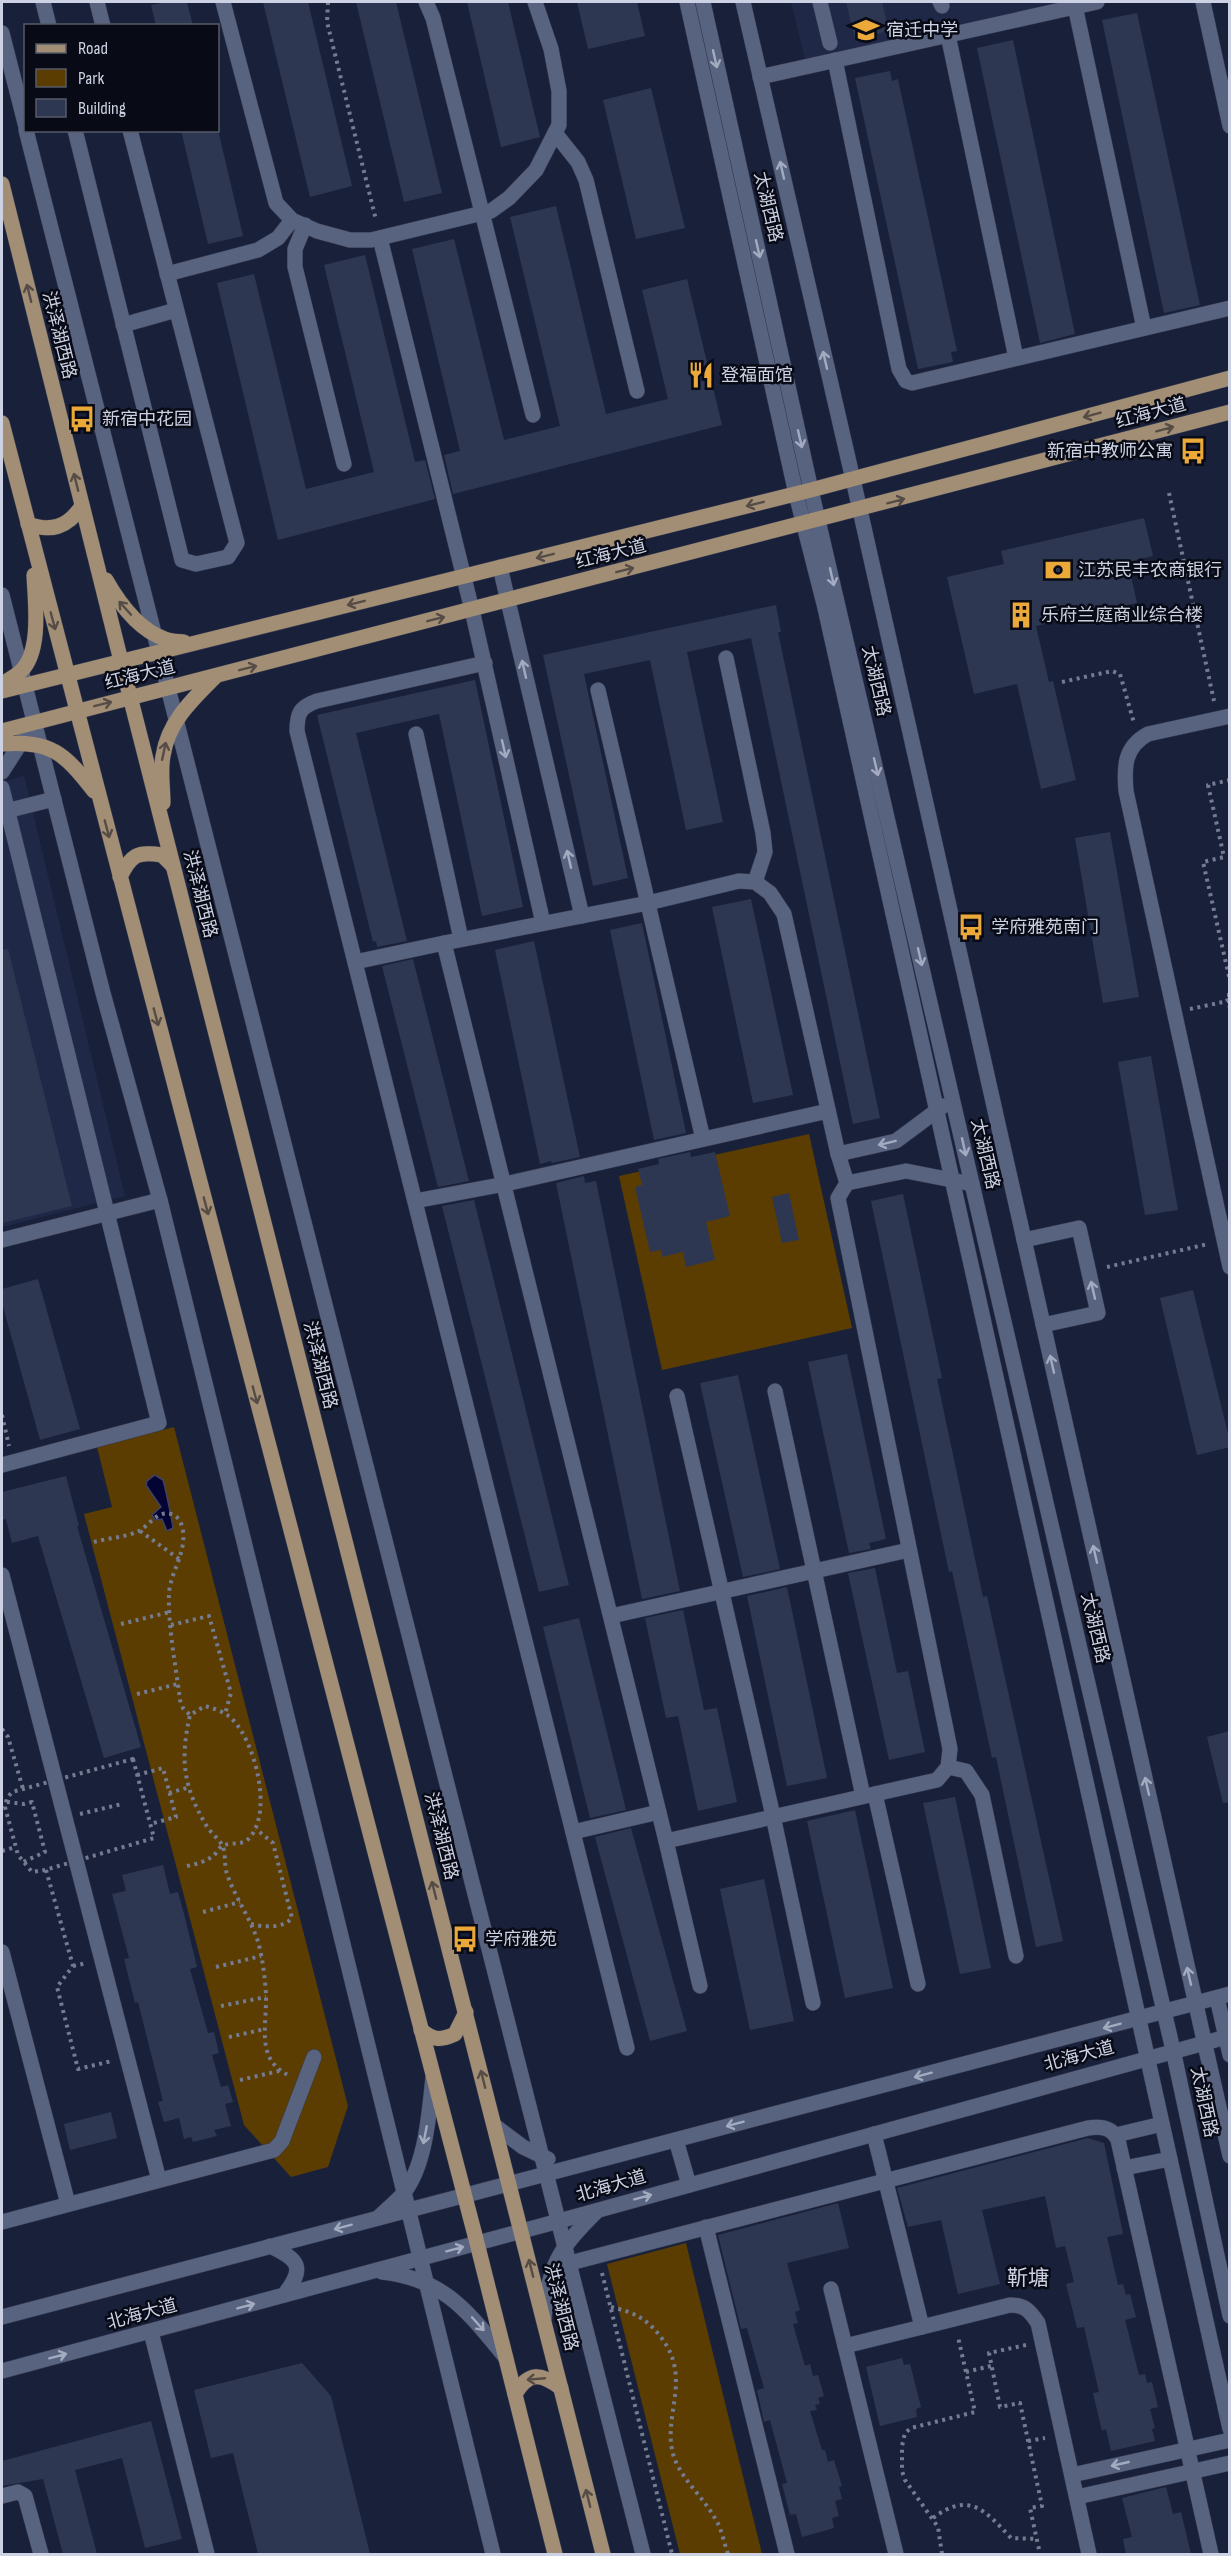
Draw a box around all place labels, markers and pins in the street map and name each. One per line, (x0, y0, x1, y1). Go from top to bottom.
school or university icon: 宿迁中学 (851, 15, 881, 45)
place label: 宿迁中学 (886, 20, 958, 41)
restaurant icon: 登福面馆 (686, 360, 716, 390)
place label: 登福面馆 (721, 365, 793, 386)
bus stop icon: 新宿中花园 (67, 404, 97, 434)
place label: 新宿中花园 (102, 409, 192, 430)
bus stop icon: 新宿中教师公寓 (1178, 436, 1208, 466)
place label: 新宿中教师公寓 (1047, 441, 1173, 462)
bank icon: 江苏民丰农商银行 (1043, 555, 1073, 585)
place label: 江苏民丰农商银行 (1078, 560, 1222, 581)
building icon: 乐府兰庭商业综合楼 (1006, 600, 1036, 630)
place label: 乐府兰庭商业综合楼 (1041, 605, 1203, 626)
bus stop icon: 学府雅苑南门 (956, 912, 986, 942)
place label: 学府雅苑南门 (991, 917, 1099, 938)
bus stop icon: 学府雅苑 (450, 1924, 480, 1954)
place label: 学府雅苑 (485, 1929, 557, 1950)

